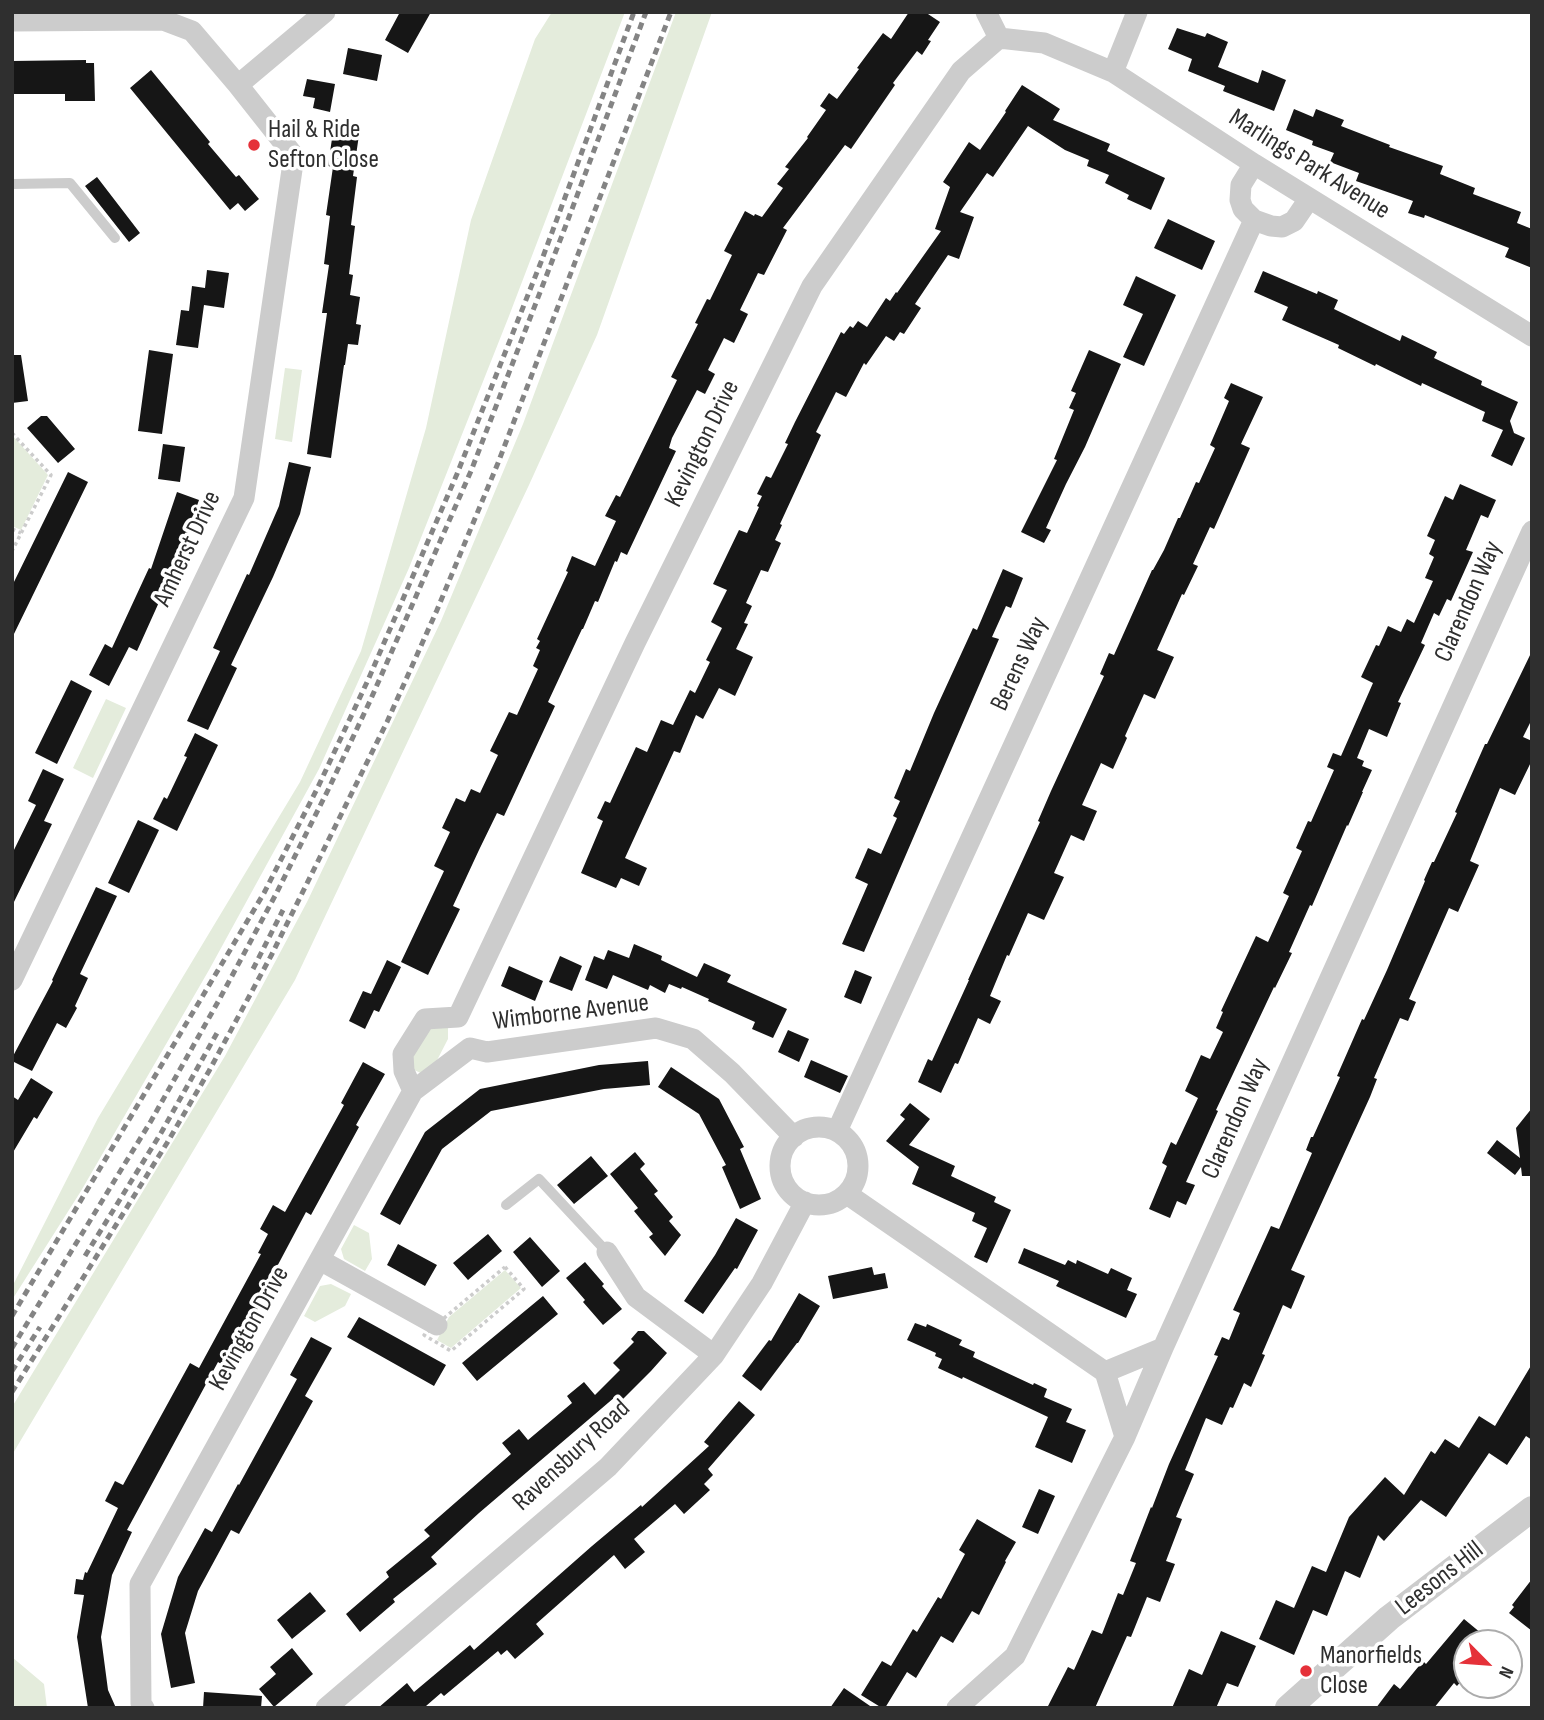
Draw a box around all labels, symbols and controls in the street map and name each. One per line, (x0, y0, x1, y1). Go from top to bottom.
street label: Marlings Park Avenue (1223, 103, 1395, 227)
place label: Hail & Ride Sefton Close (268, 114, 379, 176)
marker: Hail & Ride Sefton Close (246, 137, 262, 153)
street label: Kevington Drive (659, 376, 747, 512)
street label: Amherst Drive (148, 486, 228, 612)
street label: Clarendon Way (1429, 537, 1509, 667)
street label: Berens Way (985, 612, 1055, 716)
street label: Wimborne Avenue (491, 988, 651, 1038)
street label: Clarendon Way (1196, 1054, 1276, 1184)
street label: Kevington Drive (203, 1262, 297, 1396)
street label: Ravensbury Road (507, 1394, 637, 1518)
street label: Leesons Hill (1390, 1535, 1490, 1623)
north arrow (1453, 1629, 1523, 1699)
place label: Manorfields Close (1320, 1640, 1422, 1702)
marker: Manorfields Close (1298, 1663, 1314, 1679)
text: N (1493, 1663, 1518, 1682)

